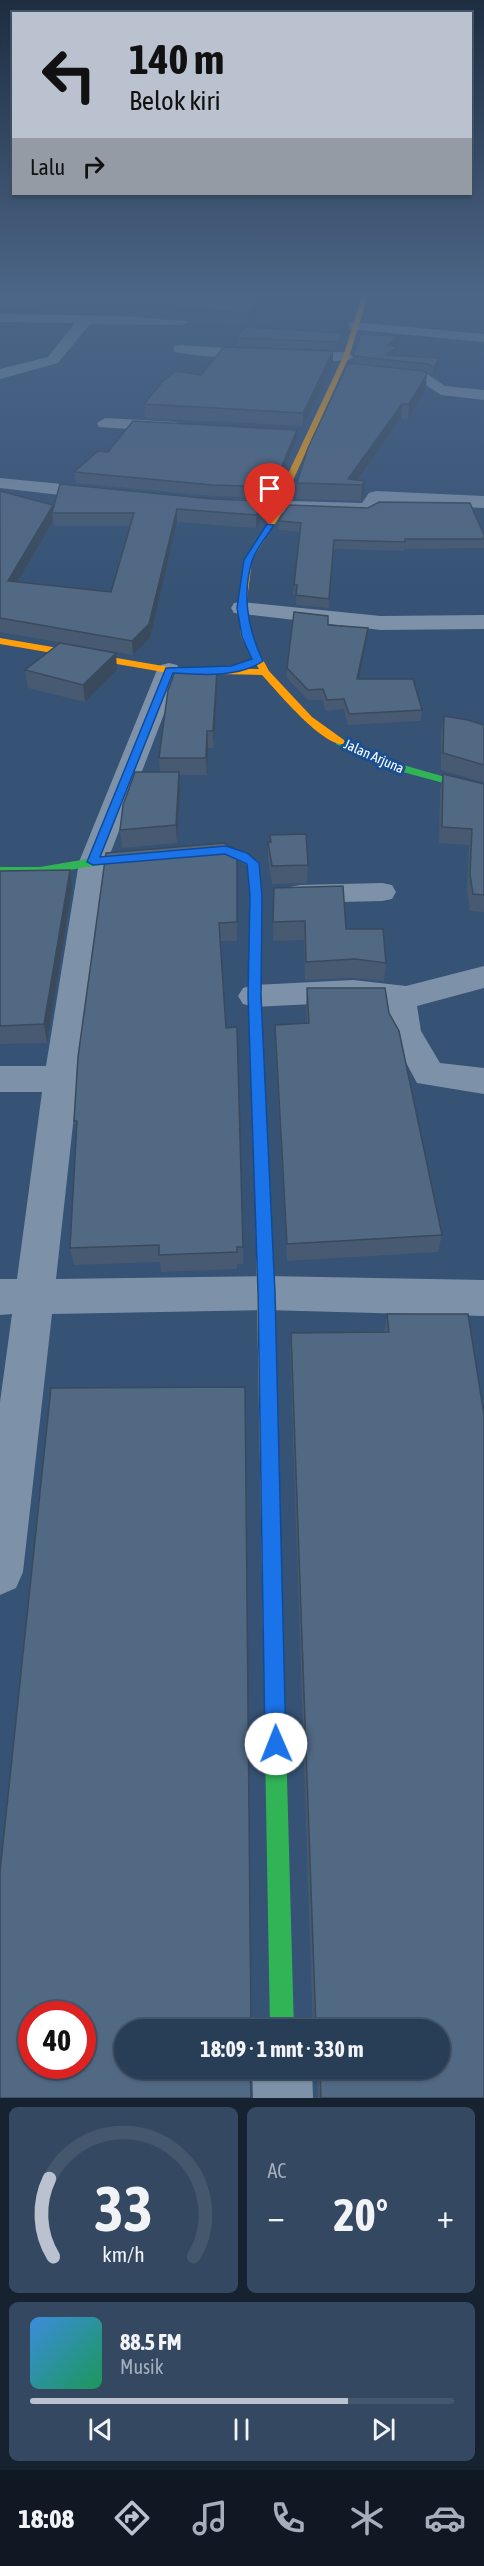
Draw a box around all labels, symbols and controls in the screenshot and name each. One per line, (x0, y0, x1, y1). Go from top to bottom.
text: 140 m (129, 35, 224, 83)
icon: left (30, 36, 108, 114)
text: Belok kiri (129, 85, 221, 116)
icon: right (77, 150, 110, 183)
text: Lalu (30, 154, 65, 180)
pin (244, 463, 295, 525)
icon: arrive (253, 472, 286, 505)
street label: Jalan Arjuna (341, 736, 407, 776)
position arrow (244, 1712, 308, 1776)
speed limit sign: 40 (18, 2001, 96, 2079)
text: 18:09 · 1 mnt · 330 m (200, 2036, 364, 2062)
text: AC (268, 2159, 286, 2182)
text: 33 (94, 2173, 153, 2244)
text: 20° (333, 2189, 388, 2241)
text: − (268, 2197, 285, 2235)
text: + (437, 2197, 454, 2235)
text: km/h (102, 2242, 145, 2267)
text: 88.5 FM (120, 2329, 182, 2355)
text: Musik (120, 2355, 164, 2378)
icon: previous (84, 2413, 117, 2446)
icon: pause (225, 2413, 258, 2446)
icon: next (367, 2413, 400, 2446)
icon: directions (111, 2497, 153, 2539)
icon: music (189, 2497, 231, 2539)
icon: phone (267, 2497, 309, 2539)
icon: climate (346, 2497, 388, 2539)
icon: car (424, 2497, 466, 2539)
text: 18:08 (18, 2503, 74, 2534)

